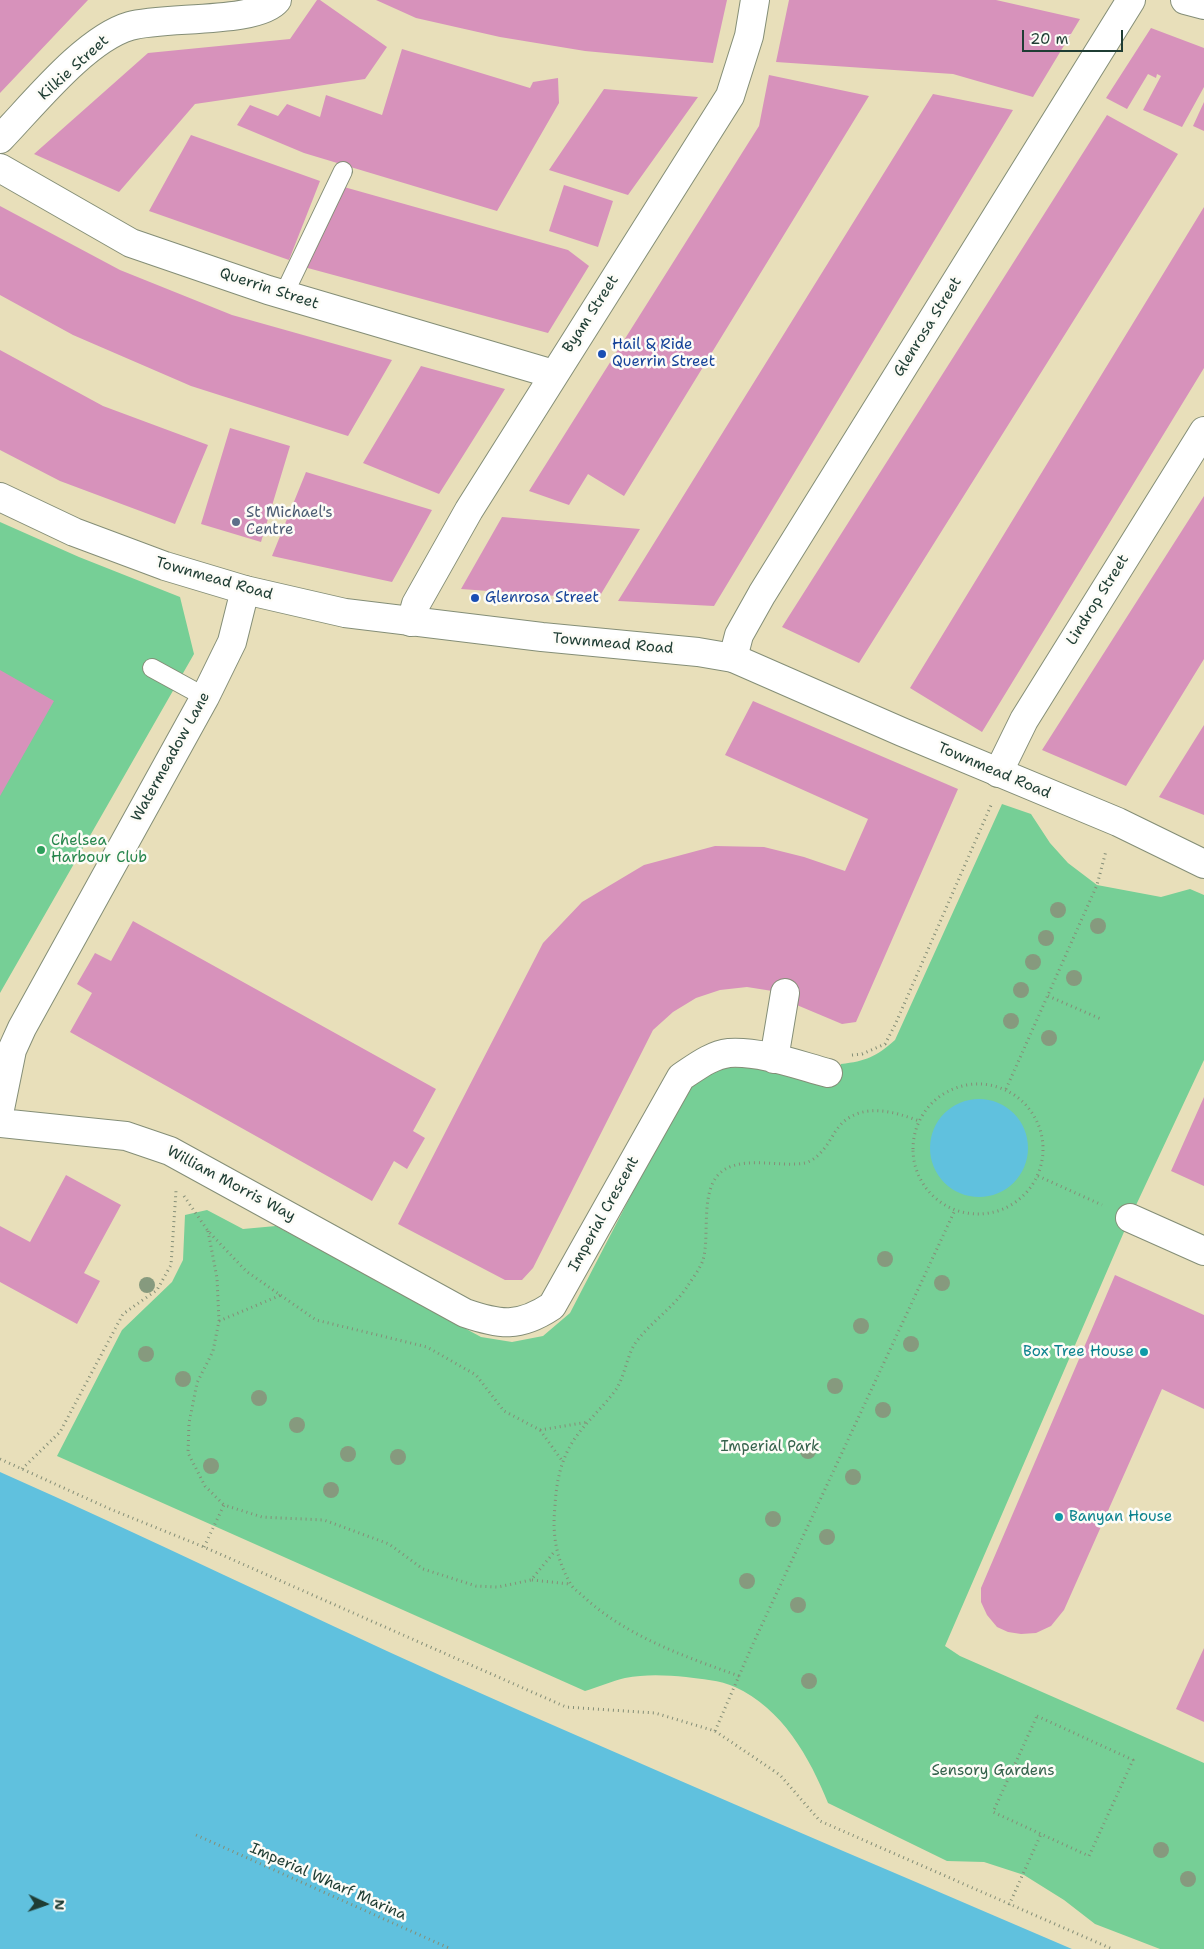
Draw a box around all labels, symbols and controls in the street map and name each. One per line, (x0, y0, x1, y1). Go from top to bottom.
scale bar (1024, 20, 1125, 52)
text: 20 m (1030, 29, 1069, 49)
street label: Kilkie Street (35, 32, 113, 104)
street label: Querrin Street (217, 264, 321, 314)
street label: Byam Street (559, 272, 623, 356)
street label: Glenrosa Street (890, 274, 966, 380)
place label: Hail & Ride Querrin Street (612, 336, 715, 371)
marker: Hail & Ride Querrin Street (596, 348, 608, 360)
place label: St Michael's Centre (246, 504, 333, 539)
marker: St Michael's Centre (230, 516, 242, 528)
street label: Lindrop Street (1063, 551, 1133, 649)
street label: Townmead Road (153, 554, 275, 604)
place label: Glenrosa Street (485, 589, 599, 607)
marker: Glenrosa Street (469, 592, 481, 604)
street label: Townmead Road (552, 630, 674, 658)
street label: Watermeadow Lane (128, 689, 214, 825)
street label: Townmead Road (935, 739, 1053, 803)
place label: Chelsea Harbour Club (51, 832, 147, 867)
marker: Chelsea Harbour Club (35, 844, 47, 856)
street label: William Morris Way (164, 1142, 298, 1226)
street label: Imperial Crescent (565, 1153, 643, 1275)
place label: Box Tree House (1023, 1343, 1134, 1361)
marker: Box Tree House (1138, 1346, 1150, 1358)
park label: Imperial Park (720, 1438, 820, 1456)
place label: Banyan House (1069, 1508, 1172, 1526)
marker: Banyan House (1053, 1511, 1065, 1523)
park label: Sensory Gardens (931, 1762, 1055, 1780)
street label: Imperial Wharf Marina (247, 1839, 409, 1925)
north arrow (20, 1879, 70, 1929)
text: N (51, 1899, 69, 1911)

